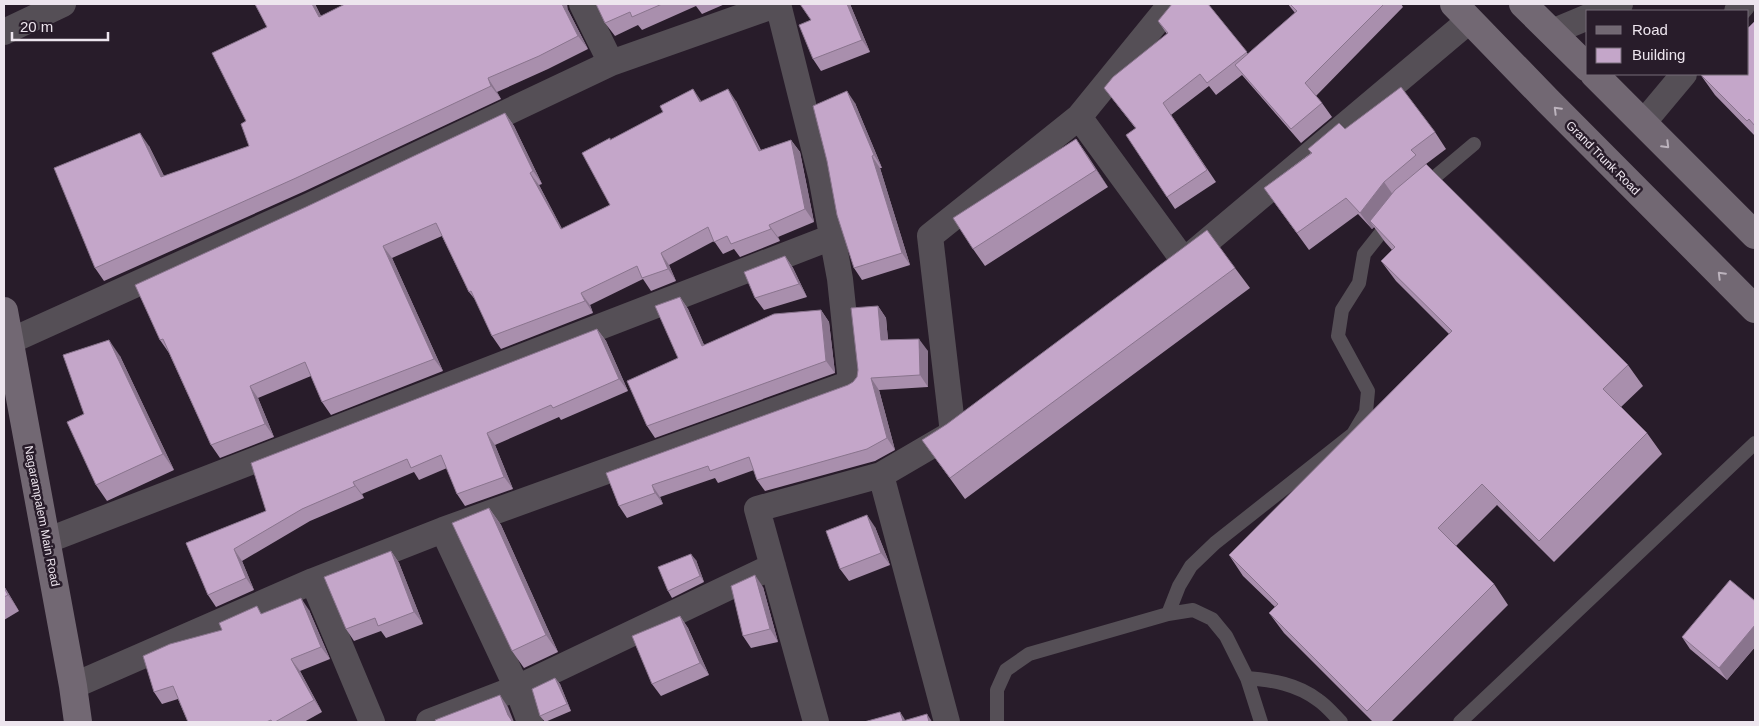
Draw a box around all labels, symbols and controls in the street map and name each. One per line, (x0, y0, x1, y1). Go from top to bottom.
scale bar (12, 10, 109, 42)
legend (1586, 10, 1749, 75)
text: 20 m (20, 18, 53, 35)
text: Road (1632, 21, 1668, 38)
text: Building (1632, 46, 1685, 63)
one-way arrow (1553, 107, 1562, 116)
street label: Grand Trunk Road (1563, 118, 1643, 198)
one-way arrow (1660, 139, 1669, 148)
one-way arrow (1717, 272, 1726, 281)
street label: Nagarampalem Main Road (21, 444, 63, 588)

